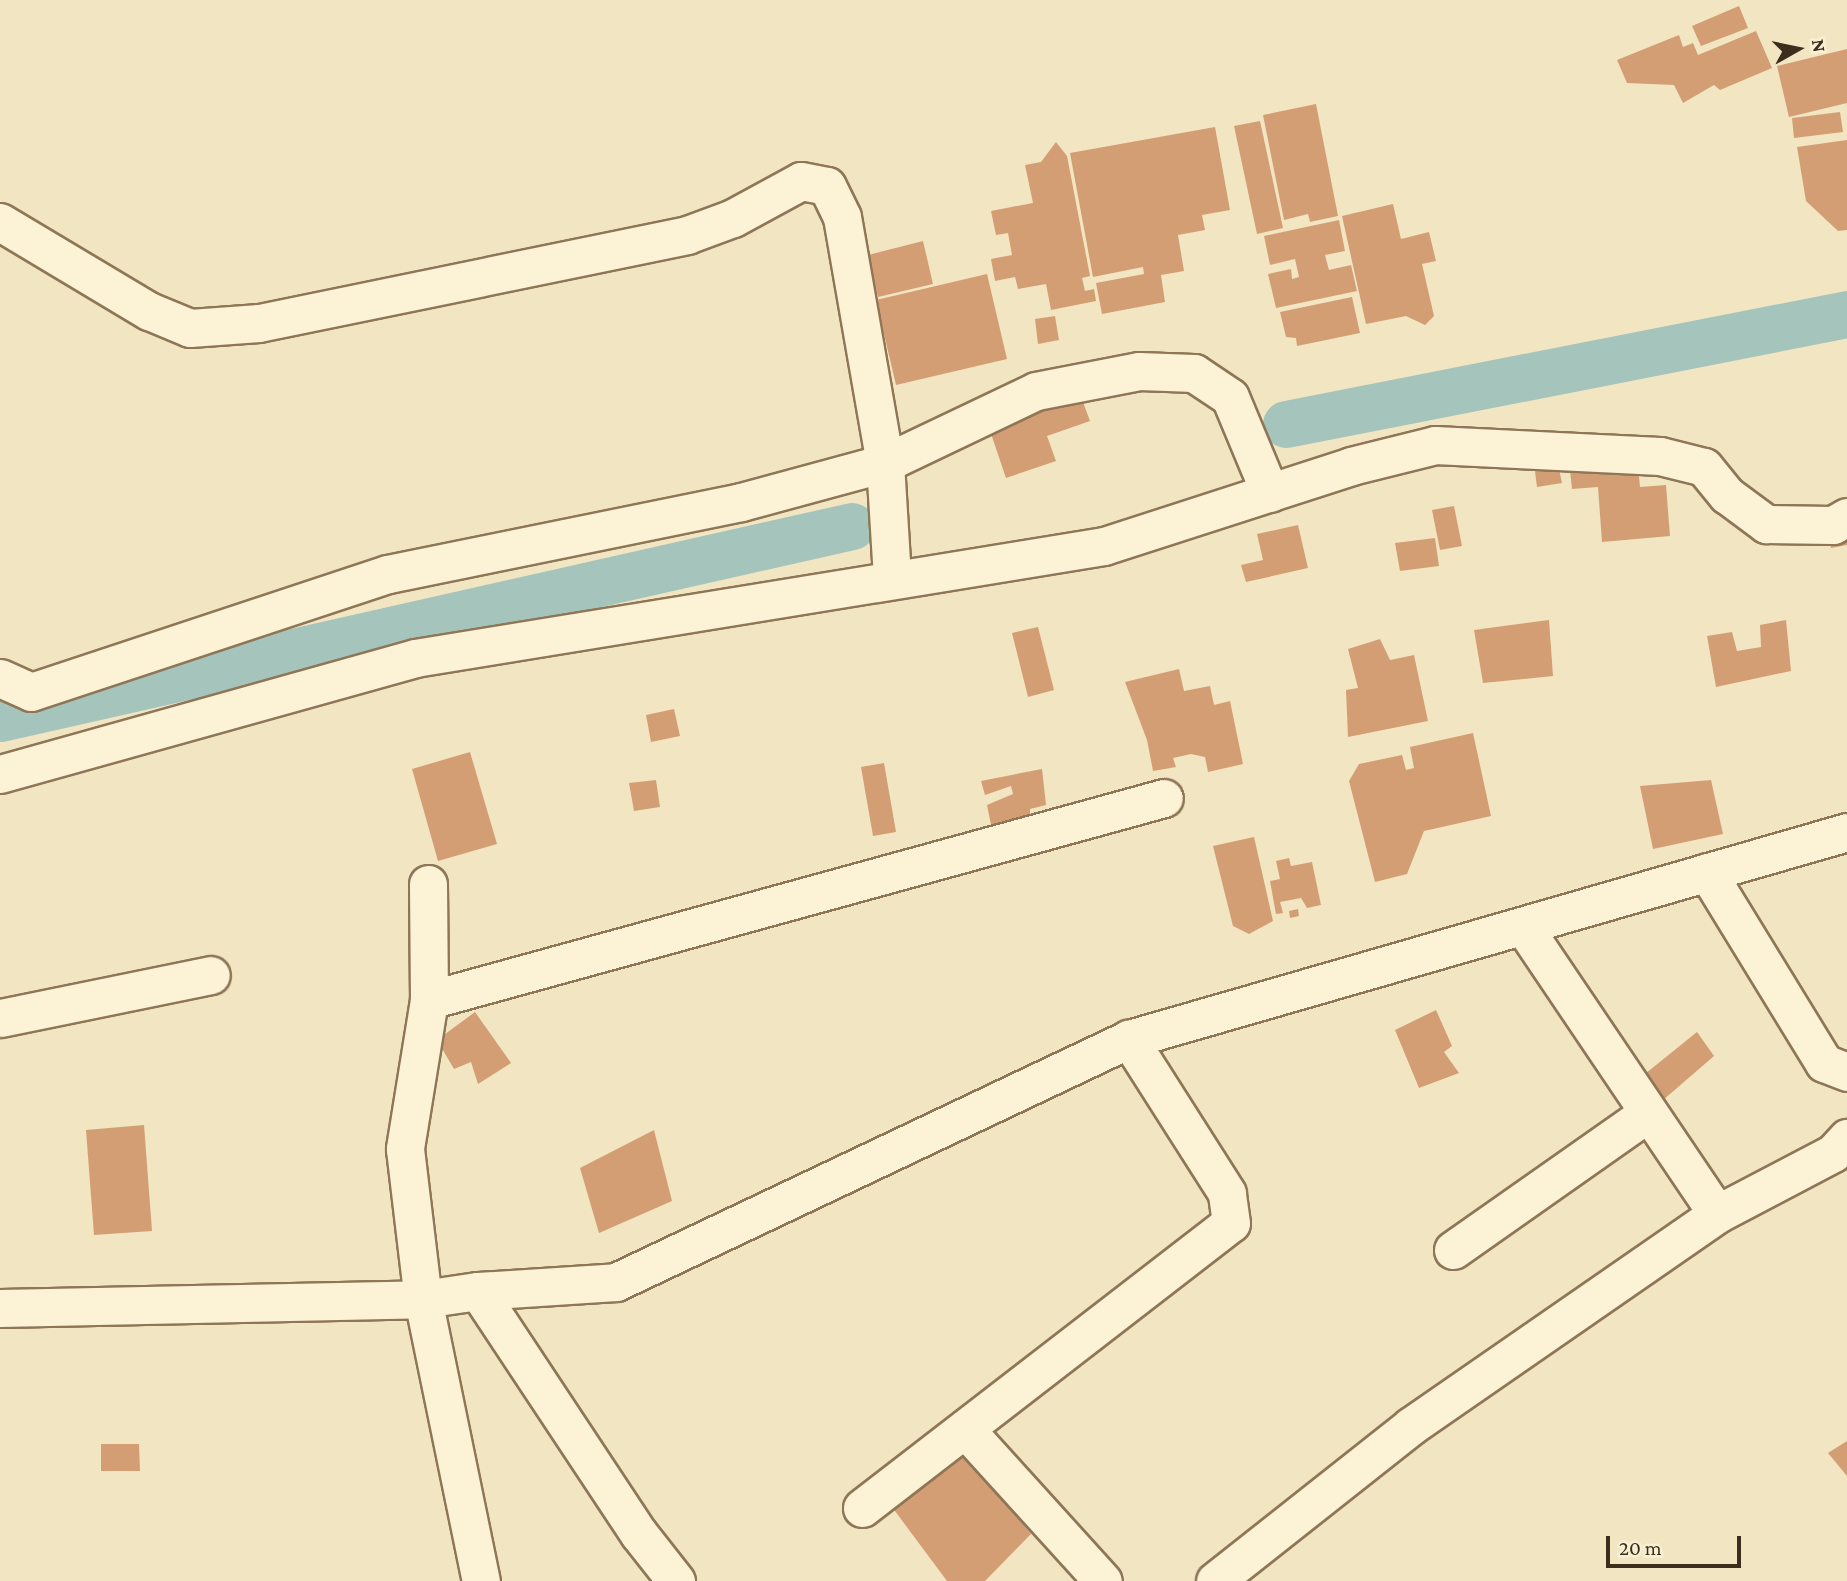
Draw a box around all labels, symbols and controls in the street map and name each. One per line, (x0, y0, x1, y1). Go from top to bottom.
north arrow (1763, 14, 1833, 84)
text: N (1808, 38, 1831, 54)
scale bar (1609, 1522, 1744, 1566)
text: 20 m (1619, 1536, 1662, 1560)

